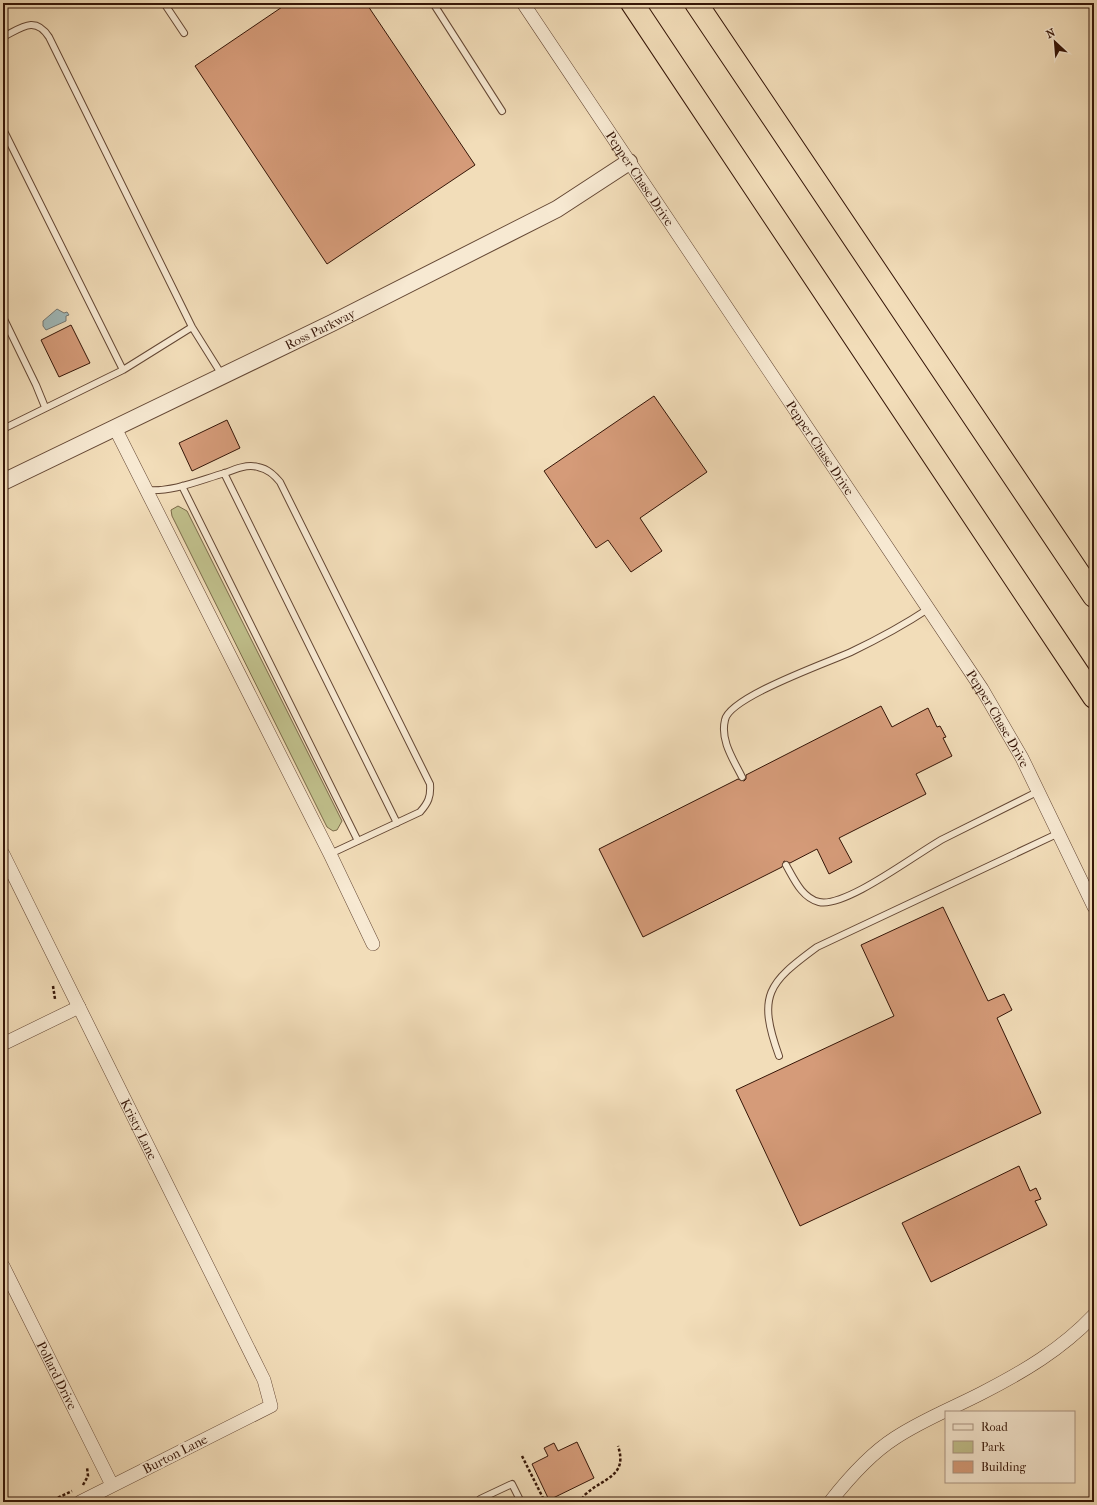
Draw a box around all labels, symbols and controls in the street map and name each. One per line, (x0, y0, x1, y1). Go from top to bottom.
north arrow (1035, 22, 1075, 62)
text: N (1044, 26, 1058, 41)
street label: Pepper Chase Drive (603, 128, 678, 229)
street label: Ross Parkway (282, 305, 358, 352)
street label: Pepper Chase Drive (783, 397, 858, 498)
street label: Pepper Chase Drive (964, 667, 1033, 770)
street label: Kristy Lane (118, 1096, 161, 1162)
street label: Pollard Drive (34, 1339, 81, 1412)
legend (945, 1411, 1075, 1483)
text: Road (981, 1420, 1008, 1434)
street label: Burton Lane (140, 1431, 210, 1477)
text: Park (981, 1440, 1006, 1454)
text: Building (981, 1460, 1026, 1474)

